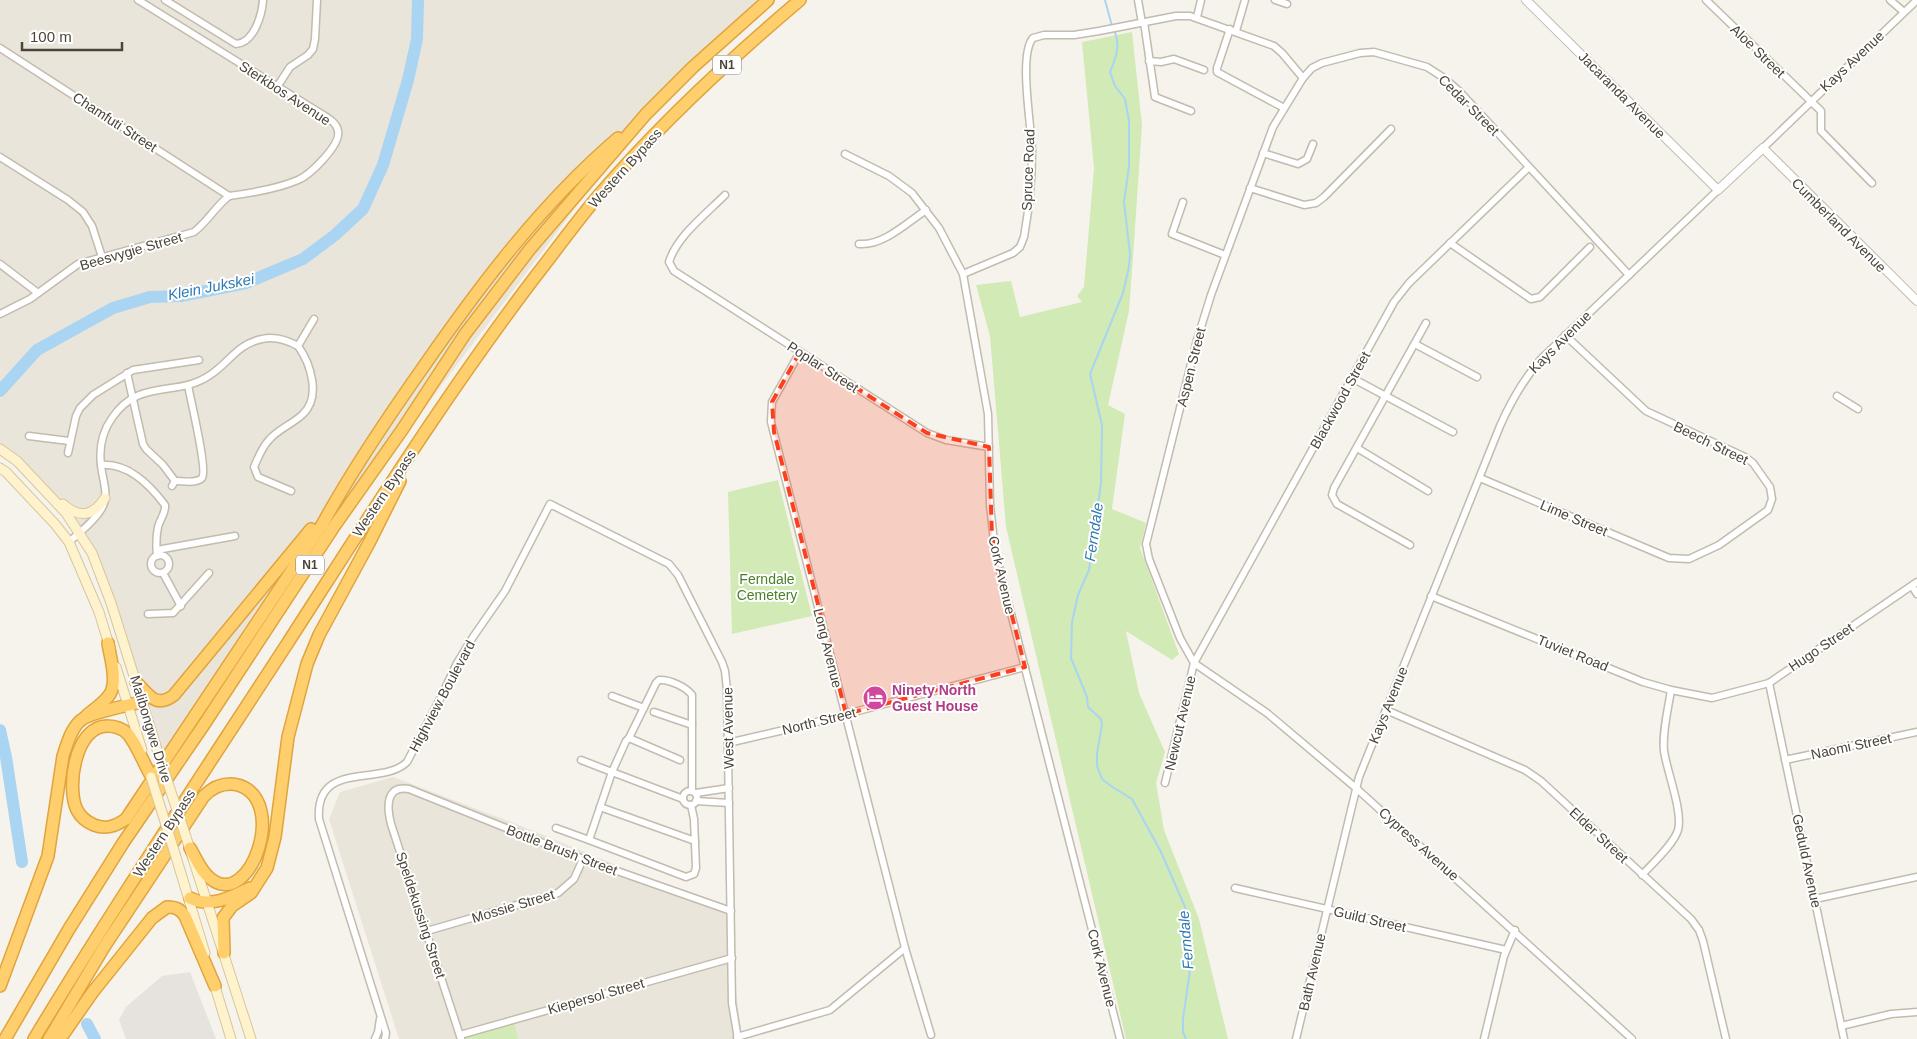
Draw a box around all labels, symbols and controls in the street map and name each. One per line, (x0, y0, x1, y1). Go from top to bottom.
scale bar (22, 20, 122, 52)
street label: Aloe Street (1728, 21, 1789, 81)
street label: Kays Avenue (1817, 27, 1887, 95)
text: 100 m (30, 28, 72, 45)
street label: Jacaranda Avenue (1575, 48, 1669, 142)
road number: N1 (713, 56, 741, 74)
street label: Sterkbos Avenue (236, 58, 334, 129)
street label: Cedar Street (1435, 71, 1503, 139)
street label: Chamfuti Street (70, 89, 160, 155)
street label: Western Bypass (585, 125, 665, 211)
street label: Spruce Road (1019, 129, 1037, 211)
street label: Cumberland Avenue (1789, 175, 1890, 276)
street label: Beesvygie Street (78, 229, 184, 273)
water label: Klein Jukskei (166, 270, 256, 303)
street label: Kays Avenue (1526, 307, 1595, 376)
street label: Aspen Street (1173, 326, 1209, 408)
street label: Poplar Street (784, 338, 862, 396)
street label: Blackwood Street (1307, 348, 1373, 452)
street label: Beech Street (1671, 418, 1751, 468)
street label: Western Bypass (349, 446, 419, 540)
street label: Lime Street (1538, 497, 1610, 539)
water label: Ferndale (1081, 501, 1106, 562)
street label: Cork Avenue (985, 534, 1019, 616)
road number: N1 (296, 556, 324, 574)
park label: Ferndale Cemetery (737, 571, 797, 603)
street label: Long Avenue (810, 607, 846, 690)
street label: Hugo Street (1786, 619, 1857, 675)
street label: Tuviet Road (1535, 632, 1611, 674)
street label: Highview Boulevard (406, 638, 478, 754)
street label: Kays Avenue (1365, 664, 1411, 746)
street label: Malibongwe Drive (127, 673, 175, 785)
street label: Newcut Avenue (1161, 674, 1199, 772)
place label: Ninety North Guest House (892, 682, 979, 714)
hotel icon: Ninety North Guest House (862, 685, 888, 711)
street label: West Avenue (719, 687, 737, 769)
street label: North Street (780, 704, 858, 738)
street label: Naomi Street (1809, 730, 1893, 762)
street label: Western Bypass (130, 786, 198, 880)
street label: Cypress Avenue (1376, 804, 1462, 884)
street label: Elder Street (1567, 804, 1632, 866)
street label: Geduld Avenue (1789, 813, 1825, 910)
street label: Bottle Brush Street (504, 821, 620, 879)
street label: Speldekussing Street (393, 850, 449, 980)
street label: Mossie Street (470, 886, 556, 926)
street label: Guild Street (1332, 903, 1408, 935)
water label: Ferndale (1174, 910, 1197, 970)
street label: Cork Avenue (1085, 927, 1119, 1009)
street label: Bath Avenue (1295, 931, 1329, 1012)
street label: Kiepersol Street (546, 975, 646, 1017)

